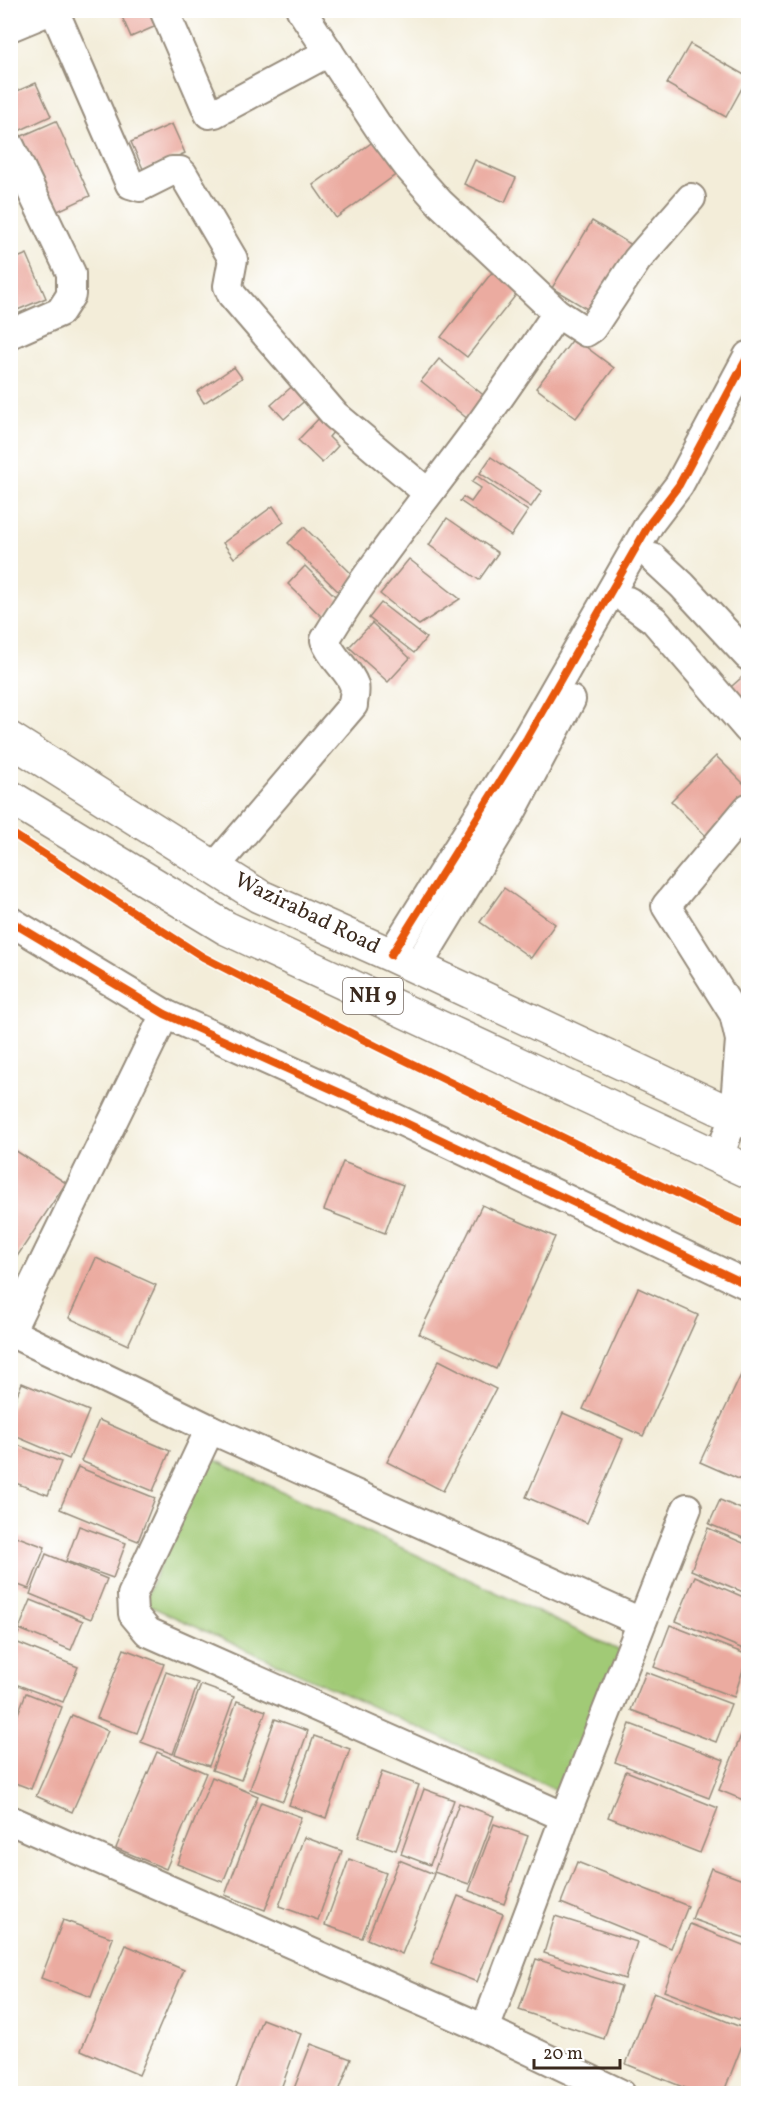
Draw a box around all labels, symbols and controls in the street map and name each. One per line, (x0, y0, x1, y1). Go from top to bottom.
street label: Wazirabad Road (229, 865, 385, 963)
road number: NH 9 (343, 978, 403, 1014)
scale bar (534, 2032, 620, 2070)
text: 20 m (543, 2042, 583, 2067)

